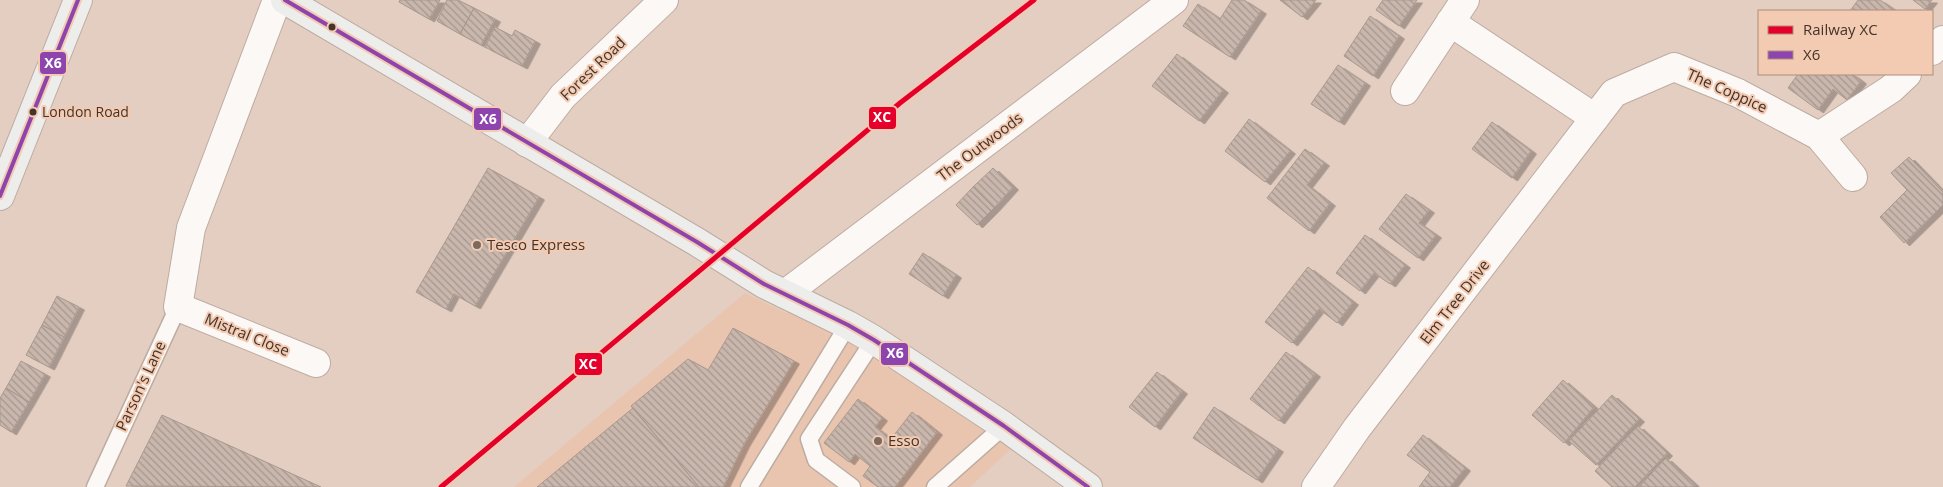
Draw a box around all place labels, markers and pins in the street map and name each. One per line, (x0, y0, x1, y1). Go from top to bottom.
unlabelled marker (327, 22, 337, 32)
place label: London Road (42, 102, 129, 121)
marker: London Road (28, 107, 38, 117)
place label: Tesco Express (487, 234, 585, 254)
marker: Tesco Express (471, 239, 483, 251)
place label: Esso (888, 430, 920, 450)
marker: Esso (872, 435, 884, 447)

